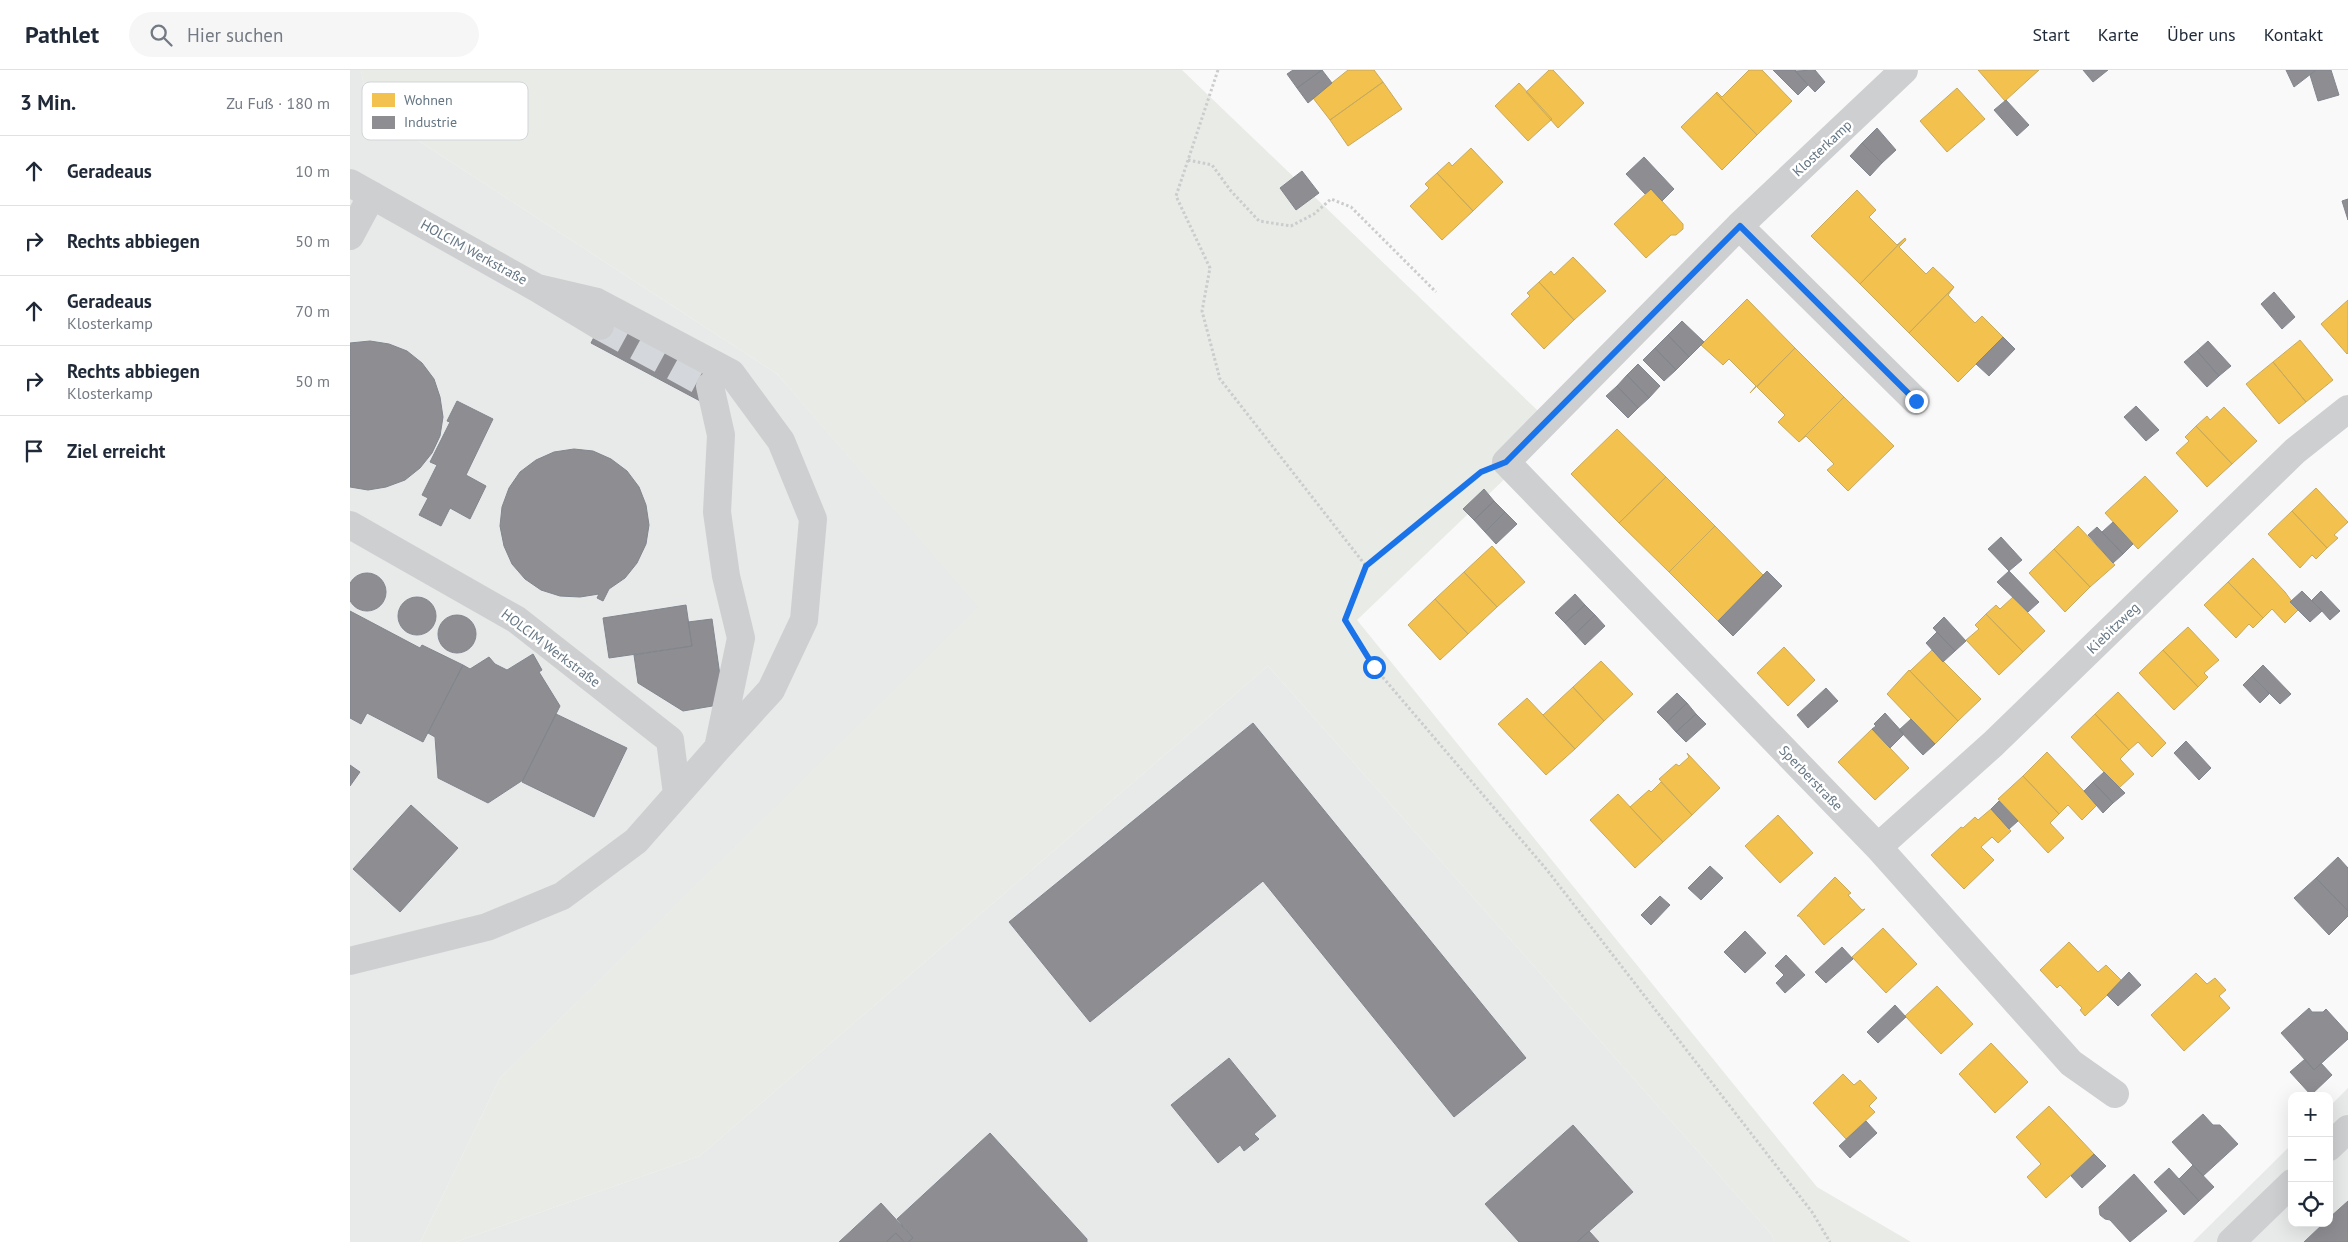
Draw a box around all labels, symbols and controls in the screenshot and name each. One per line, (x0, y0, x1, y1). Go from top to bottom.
search box (129, 12, 479, 57)
text: Pathlet (25, 19, 99, 50)
icon: search (147, 21, 175, 49)
text: Hier suchen (187, 23, 283, 47)
text: Start (2032, 23, 2070, 46)
text: Karte (2098, 23, 2139, 46)
text: Über uns (2167, 23, 2236, 46)
text: Kontakt (2264, 23, 2323, 46)
legend (362, 82, 528, 140)
text: 3 Min. (20, 89, 76, 116)
text: Wohnen (404, 91, 453, 109)
text: Zu Fuß · 180 m (226, 93, 330, 113)
text: Industrie (404, 113, 457, 131)
street label: Klosterkamp (1788, 116, 1856, 180)
icon: ahead (20, 157, 48, 185)
text: Geradeaus (67, 159, 152, 183)
text: 10 m (295, 161, 330, 181)
street label: HOLCIM Werkstraße (417, 215, 531, 289)
icon: right (20, 227, 48, 255)
text: Rechts abbiegen (67, 229, 200, 253)
text: 50 m (295, 231, 330, 251)
text: Geradeaus (67, 289, 152, 313)
icon: ahead (20, 297, 48, 325)
text: 70 m (295, 301, 330, 321)
text: Klosterkamp (67, 313, 153, 333)
text: Rechts abbiegen (67, 359, 200, 383)
icon: right (20, 367, 48, 395)
text: 50 m (295, 371, 330, 391)
text: Klosterkamp (67, 383, 153, 403)
route end (1905, 390, 1928, 413)
icon: arrive (20, 437, 48, 465)
text: Ziel erreicht (67, 439, 165, 463)
street label: Kiebitzweg (2083, 598, 2143, 658)
street label: HOLCIM Werkstraße (498, 605, 604, 691)
route start (1363, 656, 1386, 679)
street label: Sperberstraße (1775, 742, 1847, 814)
map controls (2288, 1092, 2333, 1227)
button: + (2288, 1092, 2333, 1137)
button: − (2288, 1137, 2333, 1182)
button: locate (2288, 1182, 2333, 1227)

